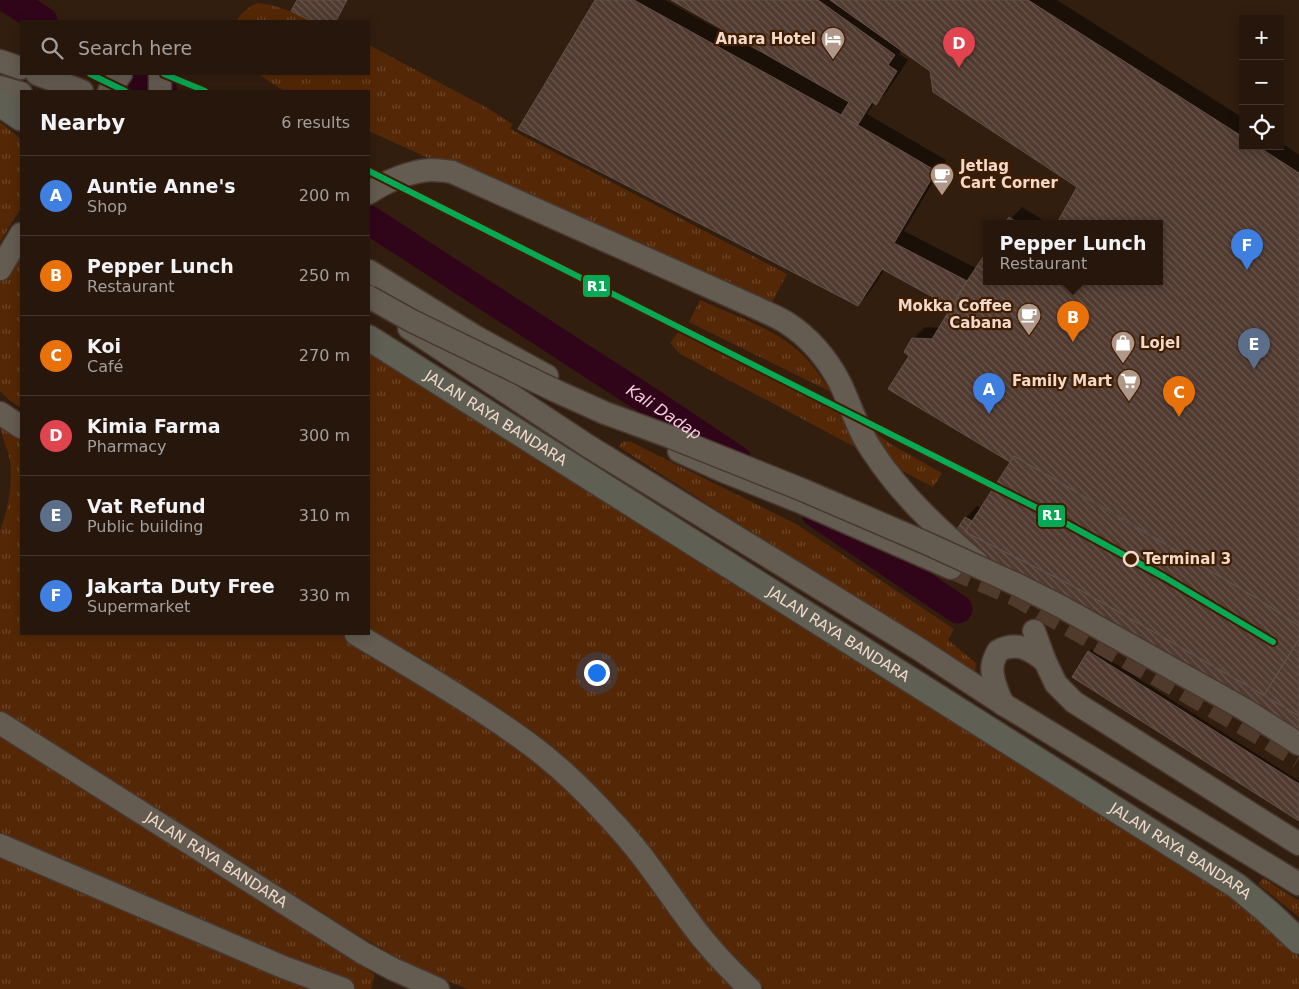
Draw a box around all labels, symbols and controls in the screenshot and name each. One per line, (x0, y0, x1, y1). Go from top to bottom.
map controls (1239, 15, 1284, 150)
button: + (1239, 15, 1284, 60)
search box (20, 20, 370, 75)
hotel icon: Anara Hotel (820, 26, 846, 60)
pin: D (943, 27, 975, 68)
place label: Anara Hotel (716, 30, 816, 48)
icon: search (38, 34, 66, 62)
text: Search here (78, 37, 192, 59)
button: − (1239, 60, 1284, 105)
button: locate (1239, 105, 1284, 150)
text: Nearby (40, 111, 125, 135)
text: 6 results (281, 113, 350, 132)
place label: Jetlag Cart Corner (959, 157, 1058, 192)
cafe icon: Jetlag Cart Corner (929, 162, 955, 196)
text: Auntie Anne's (87, 175, 236, 197)
text: A (50, 186, 62, 205)
text: 200 m (299, 186, 350, 205)
text: Shop (87, 197, 127, 216)
popup (983, 220, 1163, 285)
pin: F (1231, 229, 1263, 270)
text: Pepper Lunch (1000, 232, 1146, 254)
text: Restaurant (1000, 254, 1087, 273)
text: Pepper Lunch (87, 255, 234, 277)
text: B (50, 266, 62, 285)
text: 250 m (299, 266, 350, 285)
line badge: R1 (582, 274, 611, 298)
text: Restaurant (87, 277, 175, 296)
text: R1 (587, 278, 607, 294)
place label: Mokka Coffee Cabana (898, 297, 1012, 332)
pin: B (1057, 301, 1089, 342)
cafe icon: Mokka Coffee Cabana (1016, 302, 1042, 336)
pin: E (1238, 328, 1270, 369)
shop icon: Lojel (1110, 330, 1136, 364)
place label: Lojel (1140, 334, 1180, 352)
text: Koi (87, 335, 121, 357)
text: C (50, 346, 62, 365)
text: 270 m (299, 346, 350, 365)
text: Café (87, 357, 123, 376)
street label: JALAN RAYA BANDARA (420, 366, 571, 470)
supermarket icon: Family Mart (1116, 368, 1142, 402)
place label: Family Mart (1012, 372, 1112, 390)
pin: A (973, 373, 1005, 414)
pin: C (1163, 376, 1195, 417)
water label: Kali Dadap (623, 380, 705, 443)
text: Kimia Farma (87, 415, 221, 437)
text: D (49, 426, 63, 445)
text: 300 m (299, 426, 350, 445)
text: Pharmacy (87, 437, 167, 456)
text: Vat Refund (87, 495, 206, 517)
line badge: R1 (1037, 504, 1066, 528)
text: E (51, 506, 61, 525)
text: 310 m (299, 506, 350, 525)
text: R1 (1042, 507, 1062, 523)
text: Public building (87, 517, 204, 536)
place label: Terminal 3 (1143, 550, 1231, 568)
marker: Terminal 3 (1123, 551, 1139, 567)
text: Jakarta Duty Free (87, 575, 275, 597)
street label: JALAN RAYA BANDARA (763, 582, 913, 686)
text: F (51, 586, 61, 605)
text: 330 m (299, 586, 350, 605)
text: Supermarket (87, 597, 190, 616)
your location (584, 660, 610, 686)
street label: JALAN RAYA BANDARA (1105, 798, 1256, 904)
street label: JALAN RAYA BANDARA (141, 808, 291, 912)

